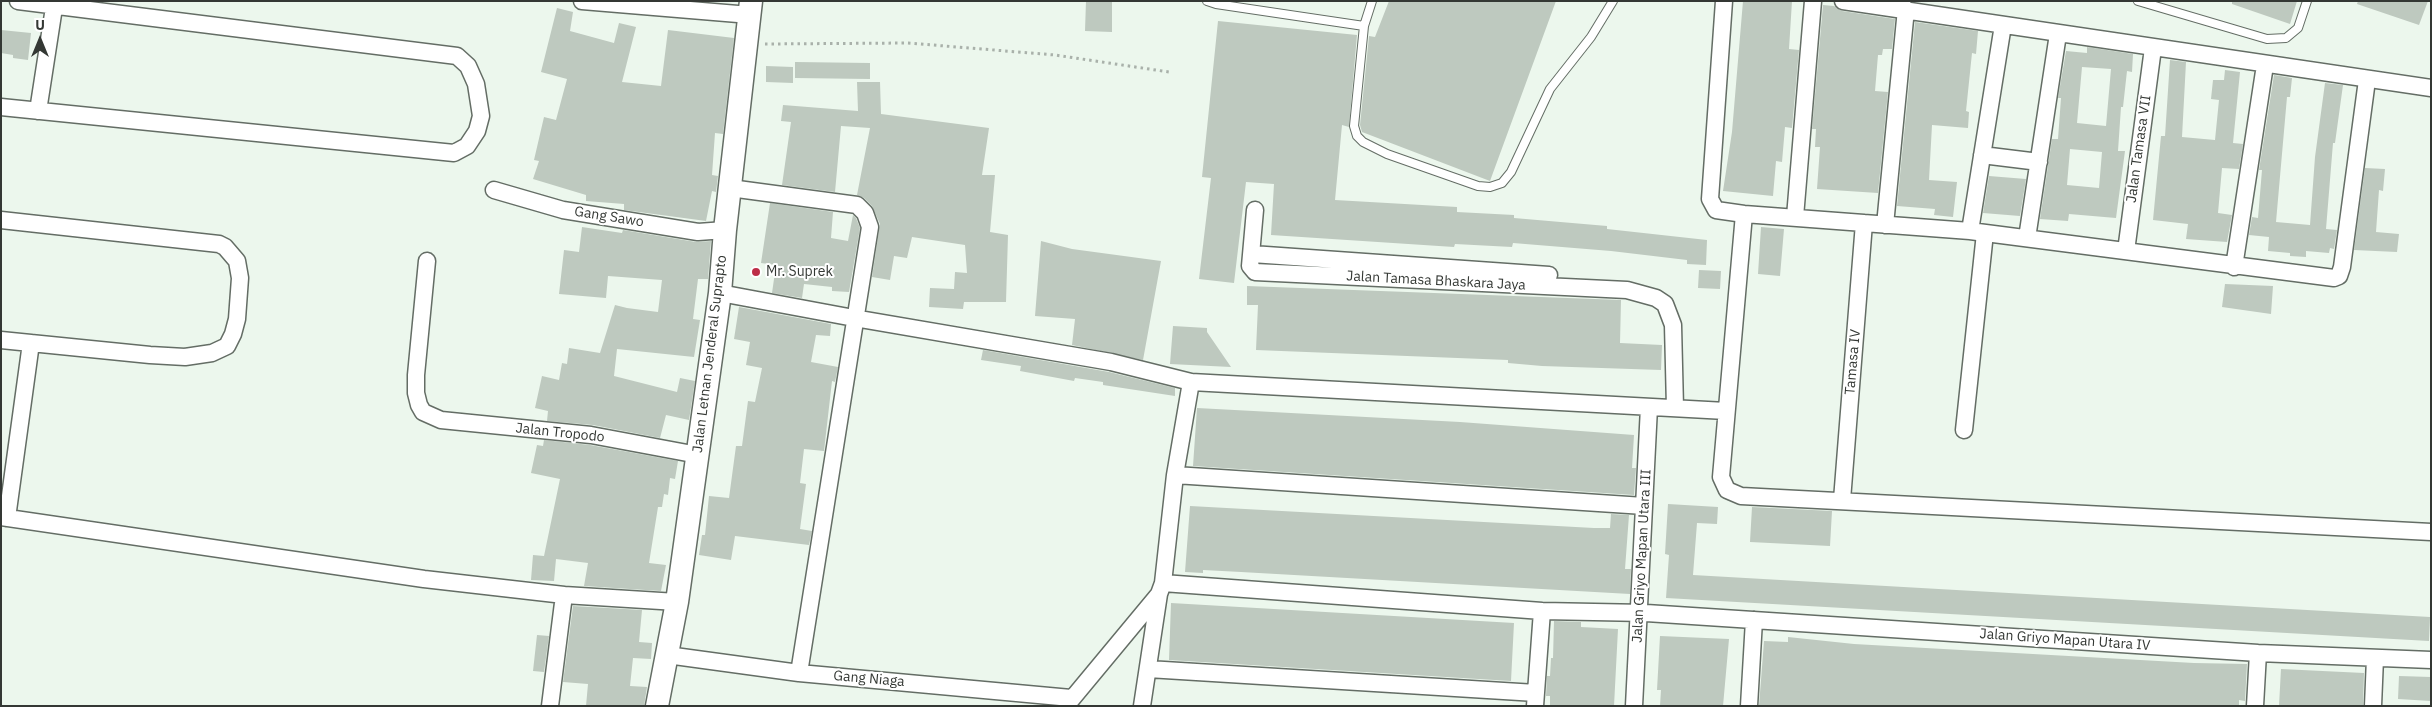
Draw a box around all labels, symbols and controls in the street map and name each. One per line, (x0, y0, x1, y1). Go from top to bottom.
north arrow (15, 15, 65, 65)
text: U (35, 16, 45, 34)
street label: Jalan Tamasa VII (2123, 94, 2155, 204)
street label: Gang Sawo (573, 203, 645, 231)
street label: Jalan Letnan Jenderal Suprapto (690, 254, 730, 454)
place label: Mr. Suprek (766, 264, 833, 280)
marker: Mr. Suprek (750, 266, 762, 278)
street label: Jalan Tamasa Bhaskara Jaya (1346, 268, 1526, 294)
street label: Tamasa IV (1842, 328, 1864, 396)
street label: Jalan Tropodo (515, 420, 605, 446)
street label: Jalan Griyo Mapan Utara III (1629, 469, 1655, 643)
street label: Jalan Griyo Mapan Utara IV (1979, 626, 2151, 654)
street label: Gang Niaga (833, 668, 905, 690)

